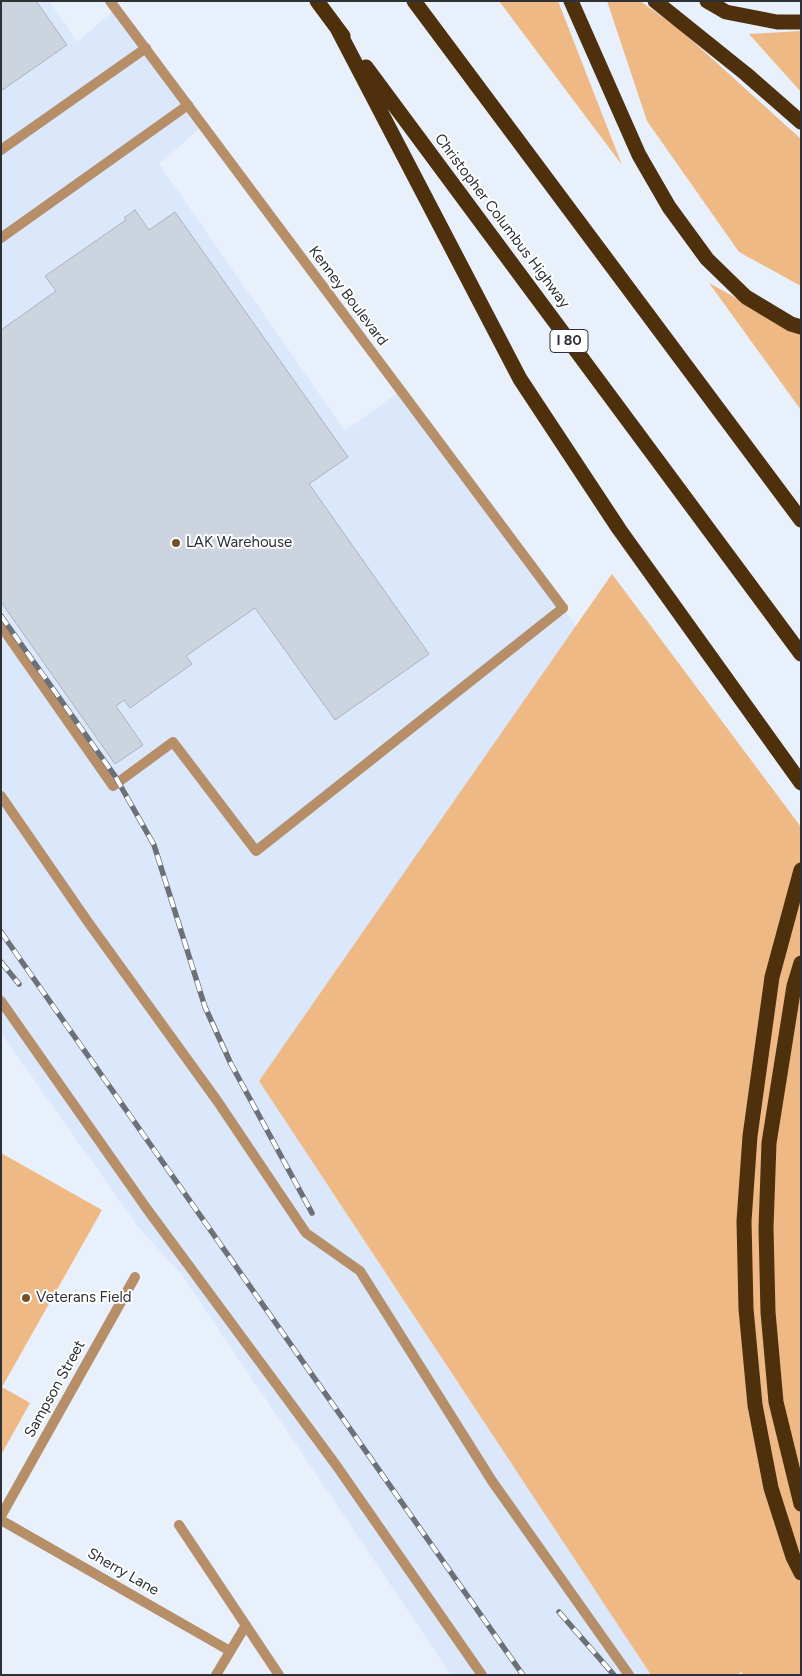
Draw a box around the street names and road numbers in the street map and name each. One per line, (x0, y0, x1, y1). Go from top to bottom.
street label: Christopher Columbus Highway (430, 130, 574, 312)
street label: Kenney Boulevard (305, 243, 391, 349)
road number: I 80 (550, 330, 588, 352)
street label: Sampson Street (21, 1337, 89, 1441)
street label: Sherry Lane (84, 1544, 162, 1600)

